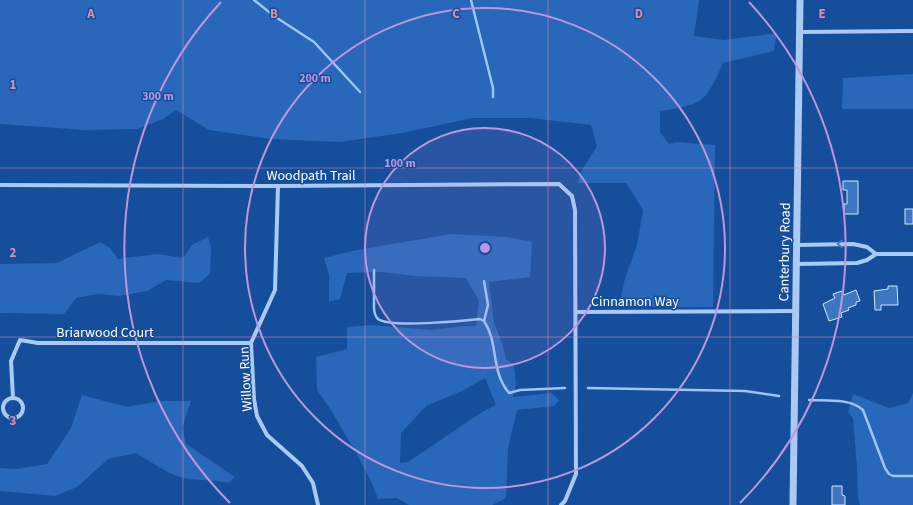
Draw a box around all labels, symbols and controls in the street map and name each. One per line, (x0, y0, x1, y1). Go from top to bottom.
text: A (86, 5, 95, 23)
text: B (270, 5, 278, 23)
text: C (452, 5, 460, 23)
text: D (635, 5, 643, 23)
text: E (818, 5, 826, 23)
text: 200 m (299, 70, 331, 87)
text: 1 (10, 76, 17, 94)
text: 300 m (142, 88, 174, 105)
text: 100 m (384, 155, 416, 172)
street label: Woodpath Trail (267, 166, 356, 186)
street label: Canterbury Road (774, 202, 796, 302)
one-way arrow (837, 240, 843, 248)
centre of rings (478, 241, 492, 255)
text: 2 (10, 244, 17, 262)
street label: Cinnamon Way (591, 292, 679, 312)
street label: Briarwood Court (56, 323, 154, 343)
street label: Willow Run (234, 346, 258, 412)
text: 3 (10, 412, 17, 430)

